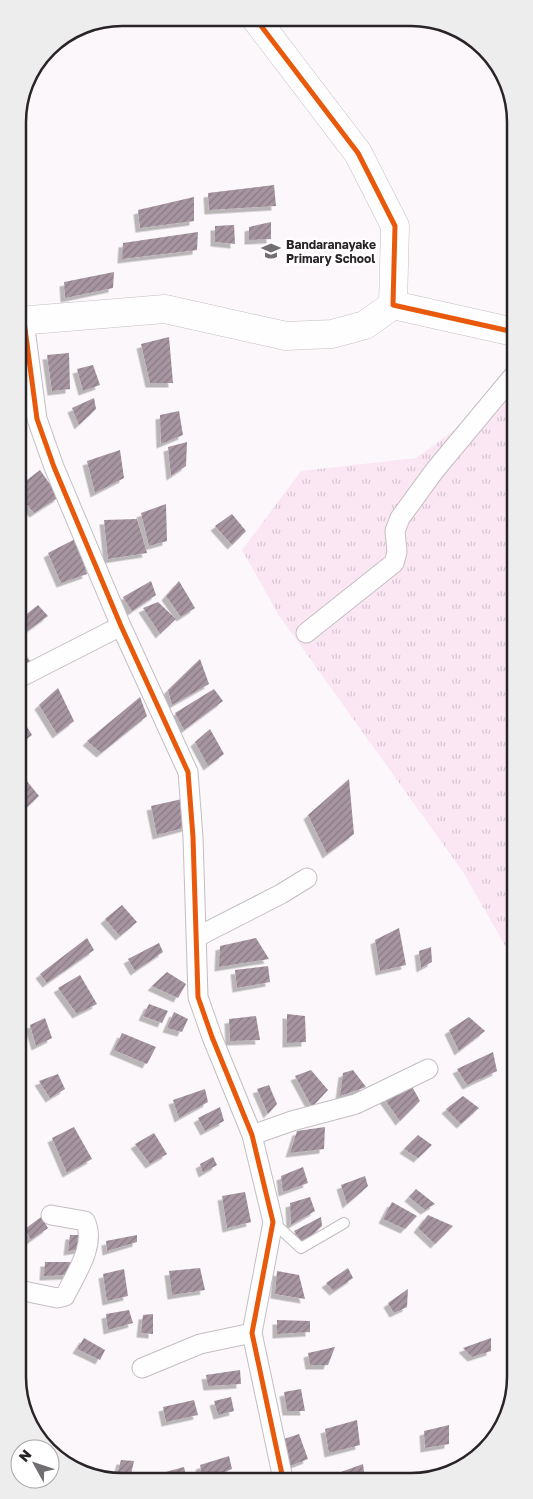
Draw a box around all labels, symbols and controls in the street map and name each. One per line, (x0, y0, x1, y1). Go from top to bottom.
place label: Bandaranayake Primary School (286, 237, 376, 266)
school or university icon: Bandaranayake Primary School (260, 240, 282, 262)
north arrow (10, 1439, 60, 1489)
text: N (15, 1446, 35, 1465)

